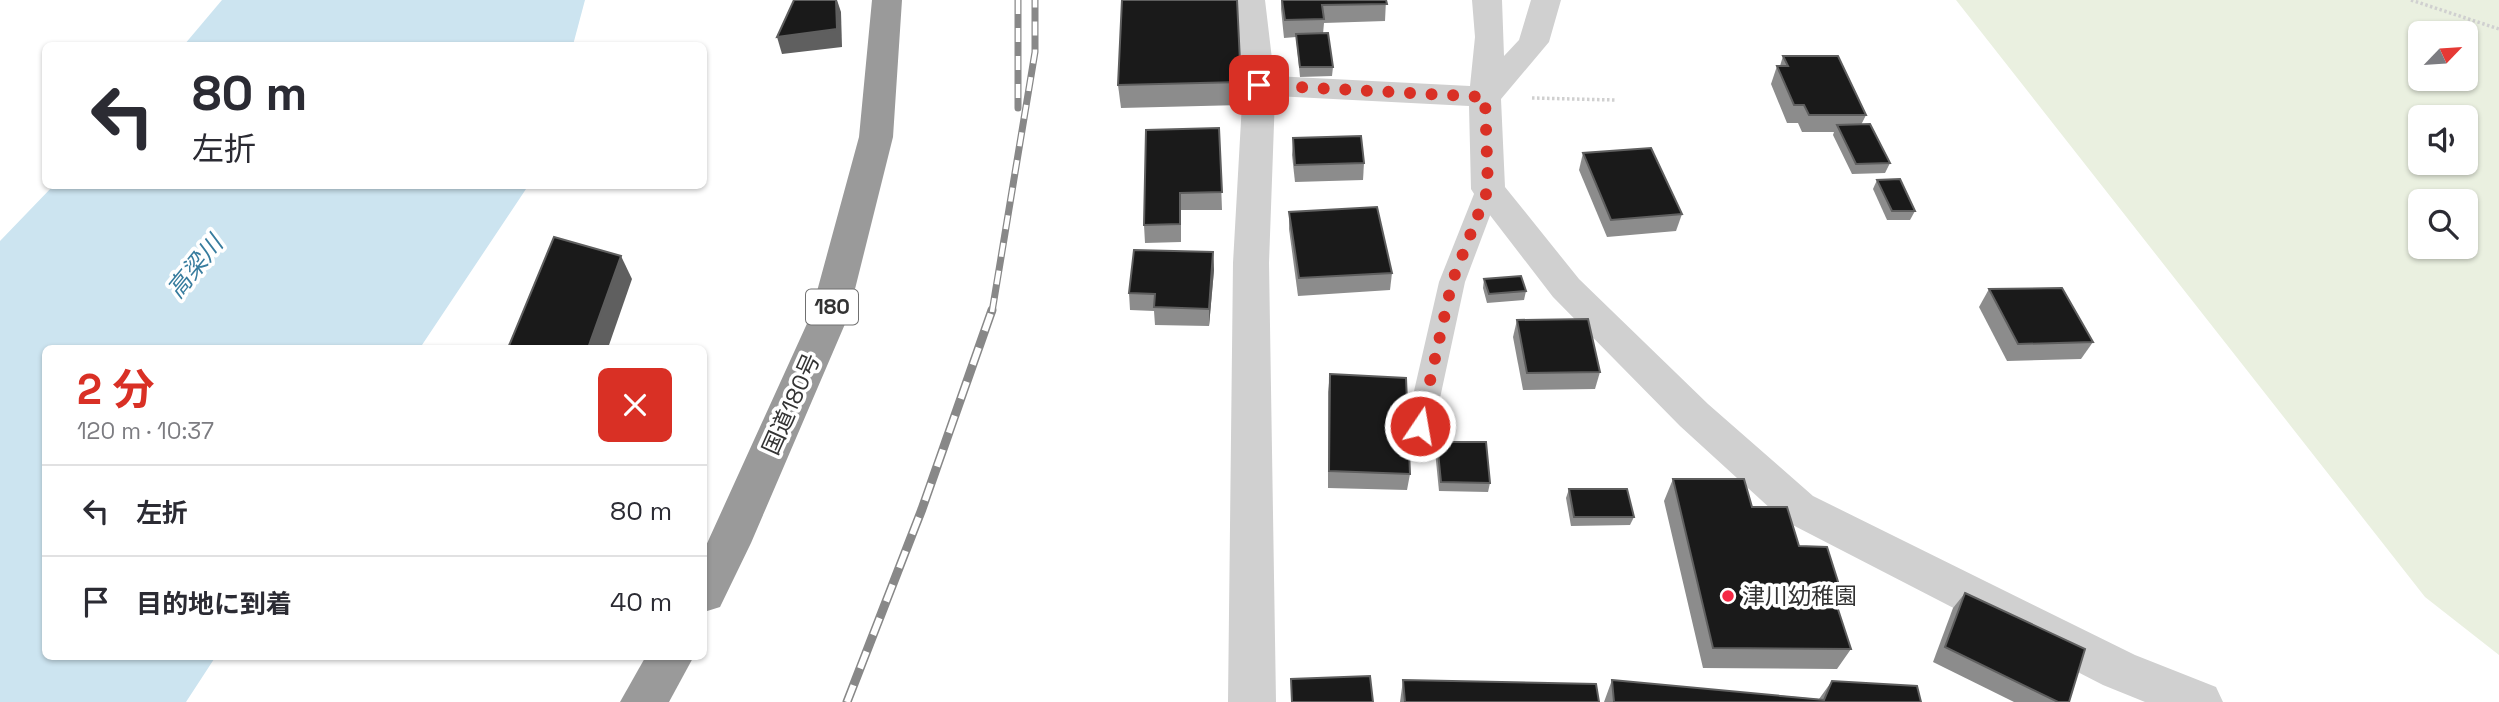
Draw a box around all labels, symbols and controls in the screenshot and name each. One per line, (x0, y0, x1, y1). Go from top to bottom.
north arrow (2408, 21, 2478, 91)
map controls (2408, 21, 2478, 259)
pin (1229, 55, 1289, 115)
text: 80 m (192, 62, 307, 124)
icon: arrive (1240, 66, 1278, 104)
icon: left (77, 70, 168, 161)
button: sound (2408, 105, 2478, 175)
text: 左折 (192, 129, 256, 169)
button: search (2408, 189, 2478, 259)
water label: 高梁川 (160, 227, 231, 304)
road number: 180 (806, 290, 858, 324)
street label: 国道180号 (755, 349, 827, 459)
text: 2 分 (77, 363, 155, 416)
button: close (598, 368, 672, 442)
position arrow (1383, 389, 1457, 463)
text: 120 m · 10:37 (77, 416, 214, 446)
icon: left (77, 492, 115, 530)
text: 80 m (610, 494, 672, 528)
text: 左折 (136, 496, 188, 530)
place label: 津川幼稚園 (1742, 581, 1857, 611)
icon: arrive (77, 583, 115, 621)
text: 40 m (610, 585, 672, 619)
text: 目的地に到着 (136, 587, 292, 621)
marker: 津川幼稚園 (1720, 588, 1736, 604)

